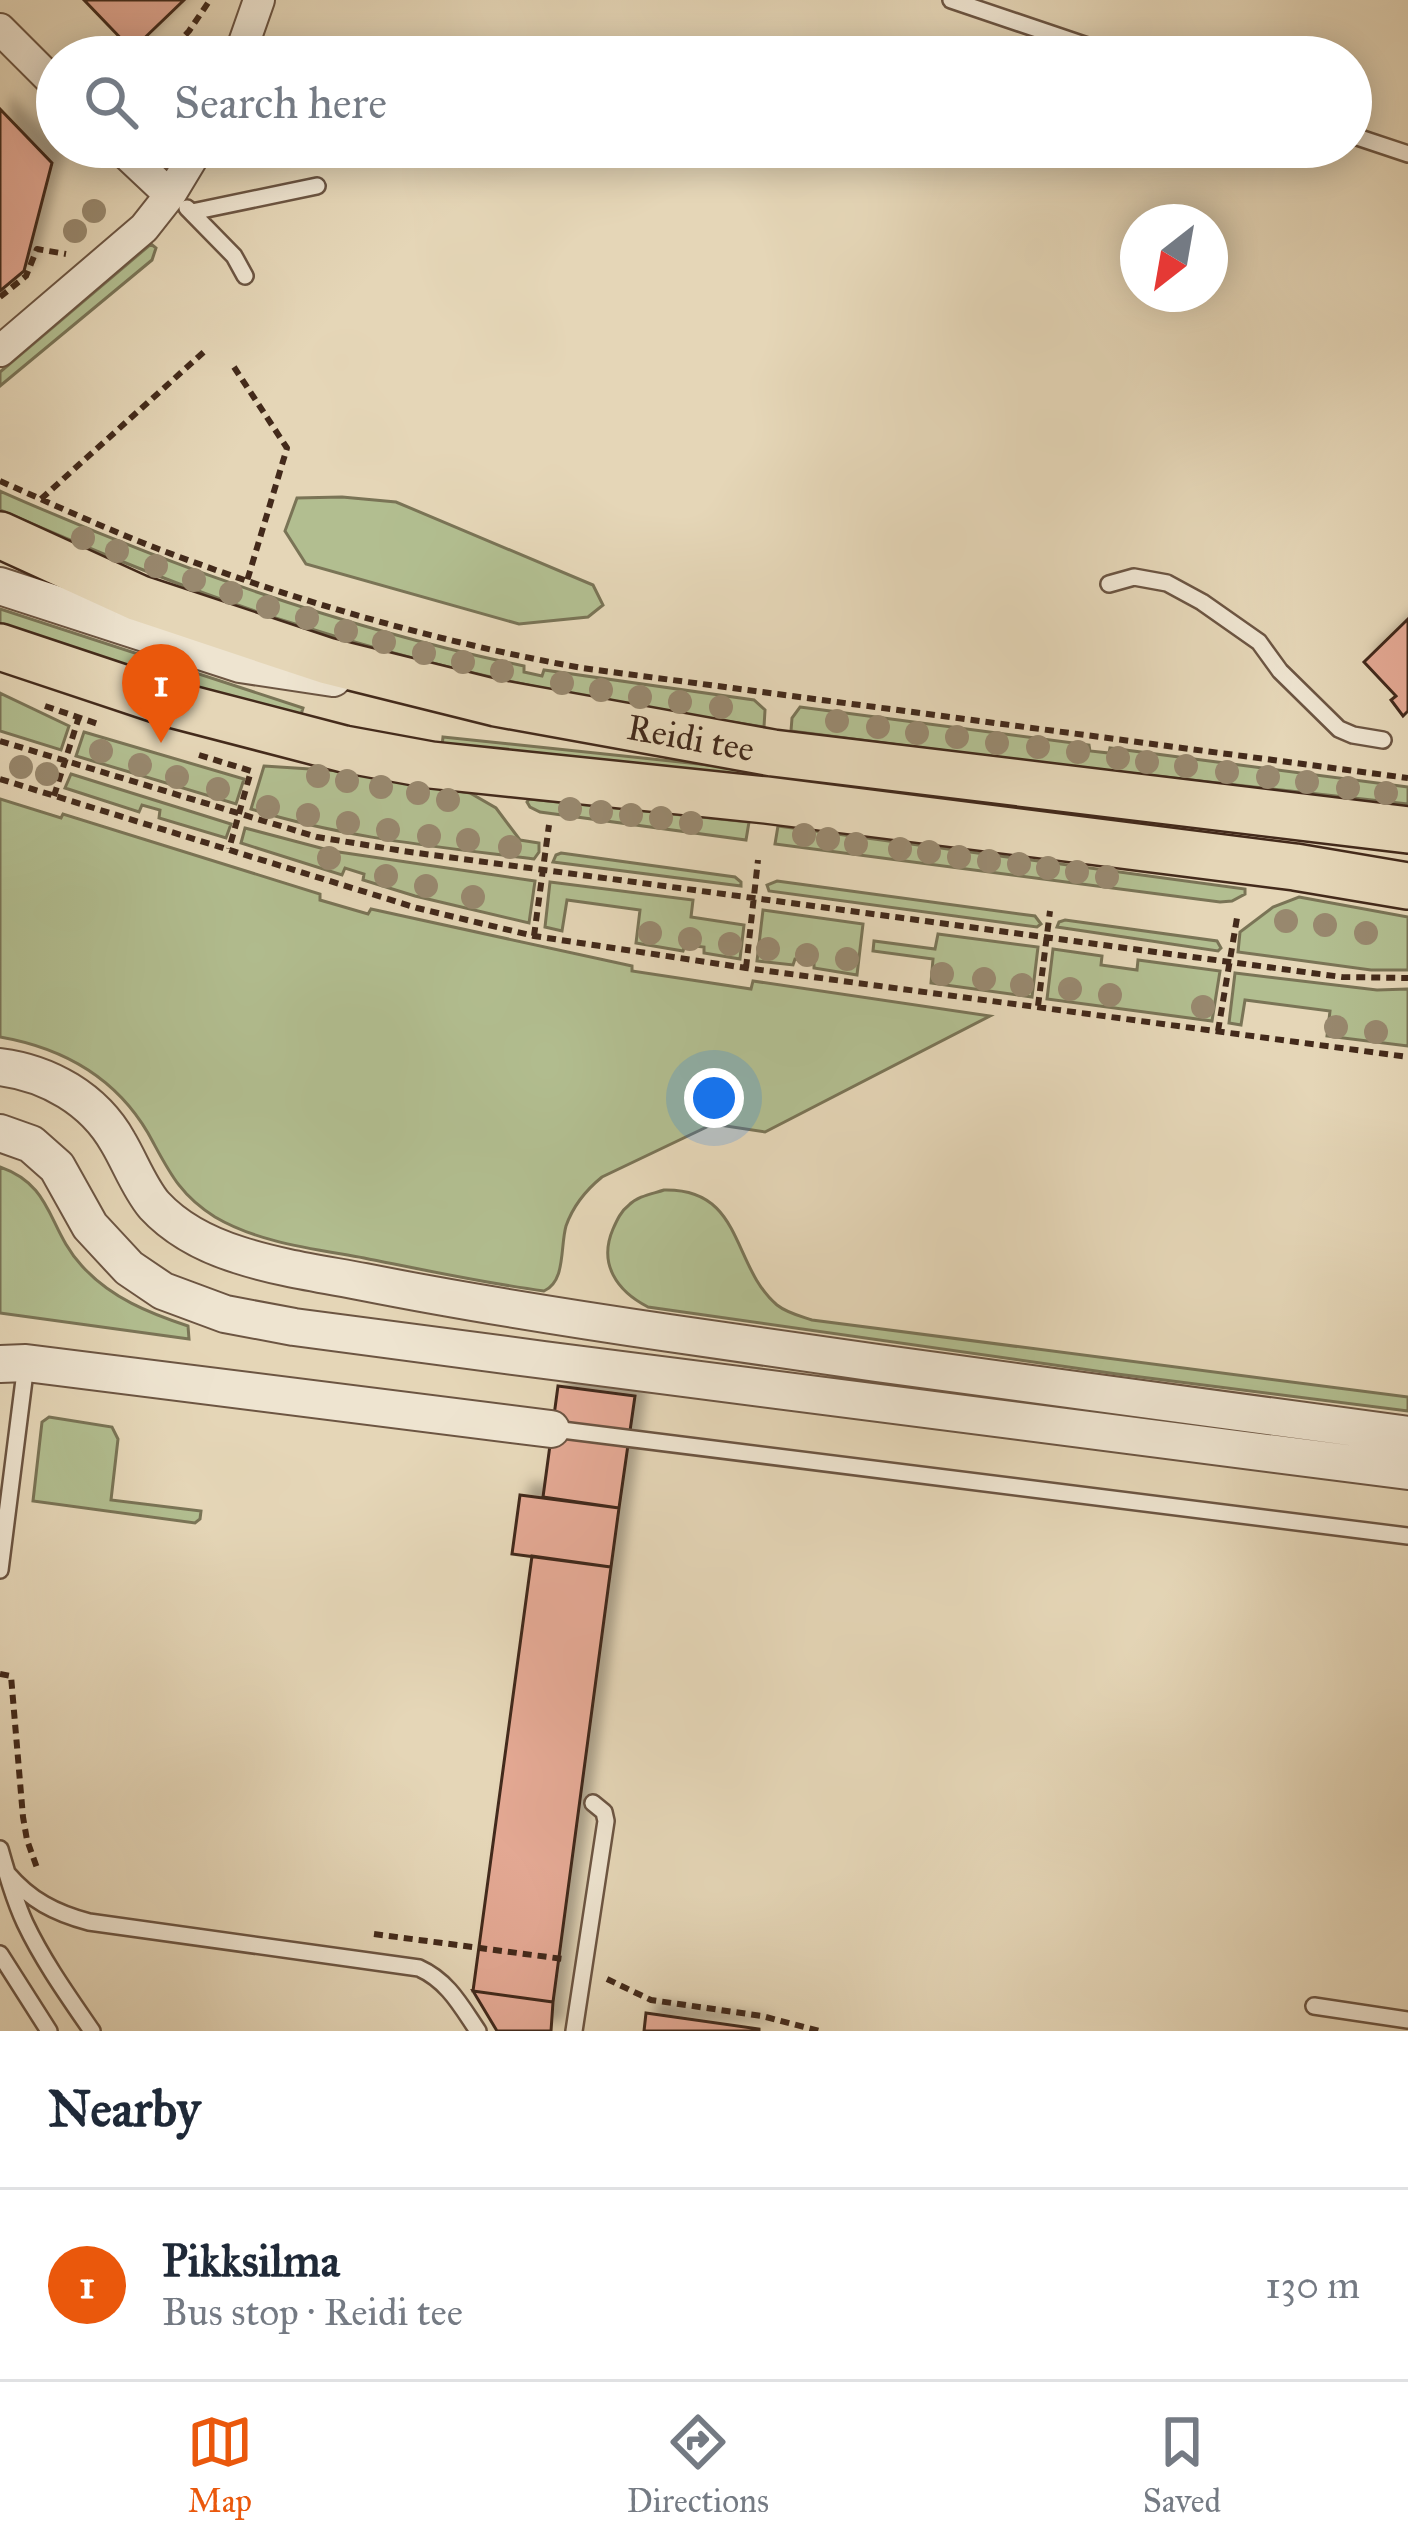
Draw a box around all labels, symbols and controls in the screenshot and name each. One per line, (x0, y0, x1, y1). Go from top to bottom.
search box (36, 36, 1372, 168)
icon: search (78, 69, 144, 135)
text: Search here (174, 75, 387, 130)
north arrow (1120, 204, 1228, 312)
pin: 1 (122, 644, 200, 743)
street label: Reidi tee (624, 705, 758, 771)
your location (684, 1068, 744, 1128)
text: Nearby (48, 2078, 200, 2140)
text: Pikksilma (162, 2233, 340, 2288)
text: 1 (79, 2261, 95, 2309)
text: 130 m (1265, 2261, 1360, 2309)
text: Bus stop · Reidi tee (162, 2288, 463, 2336)
tab: Map (187, 2409, 253, 2521)
tab: Directions (627, 2409, 769, 2521)
tab: Saved (1143, 2409, 1221, 2521)

